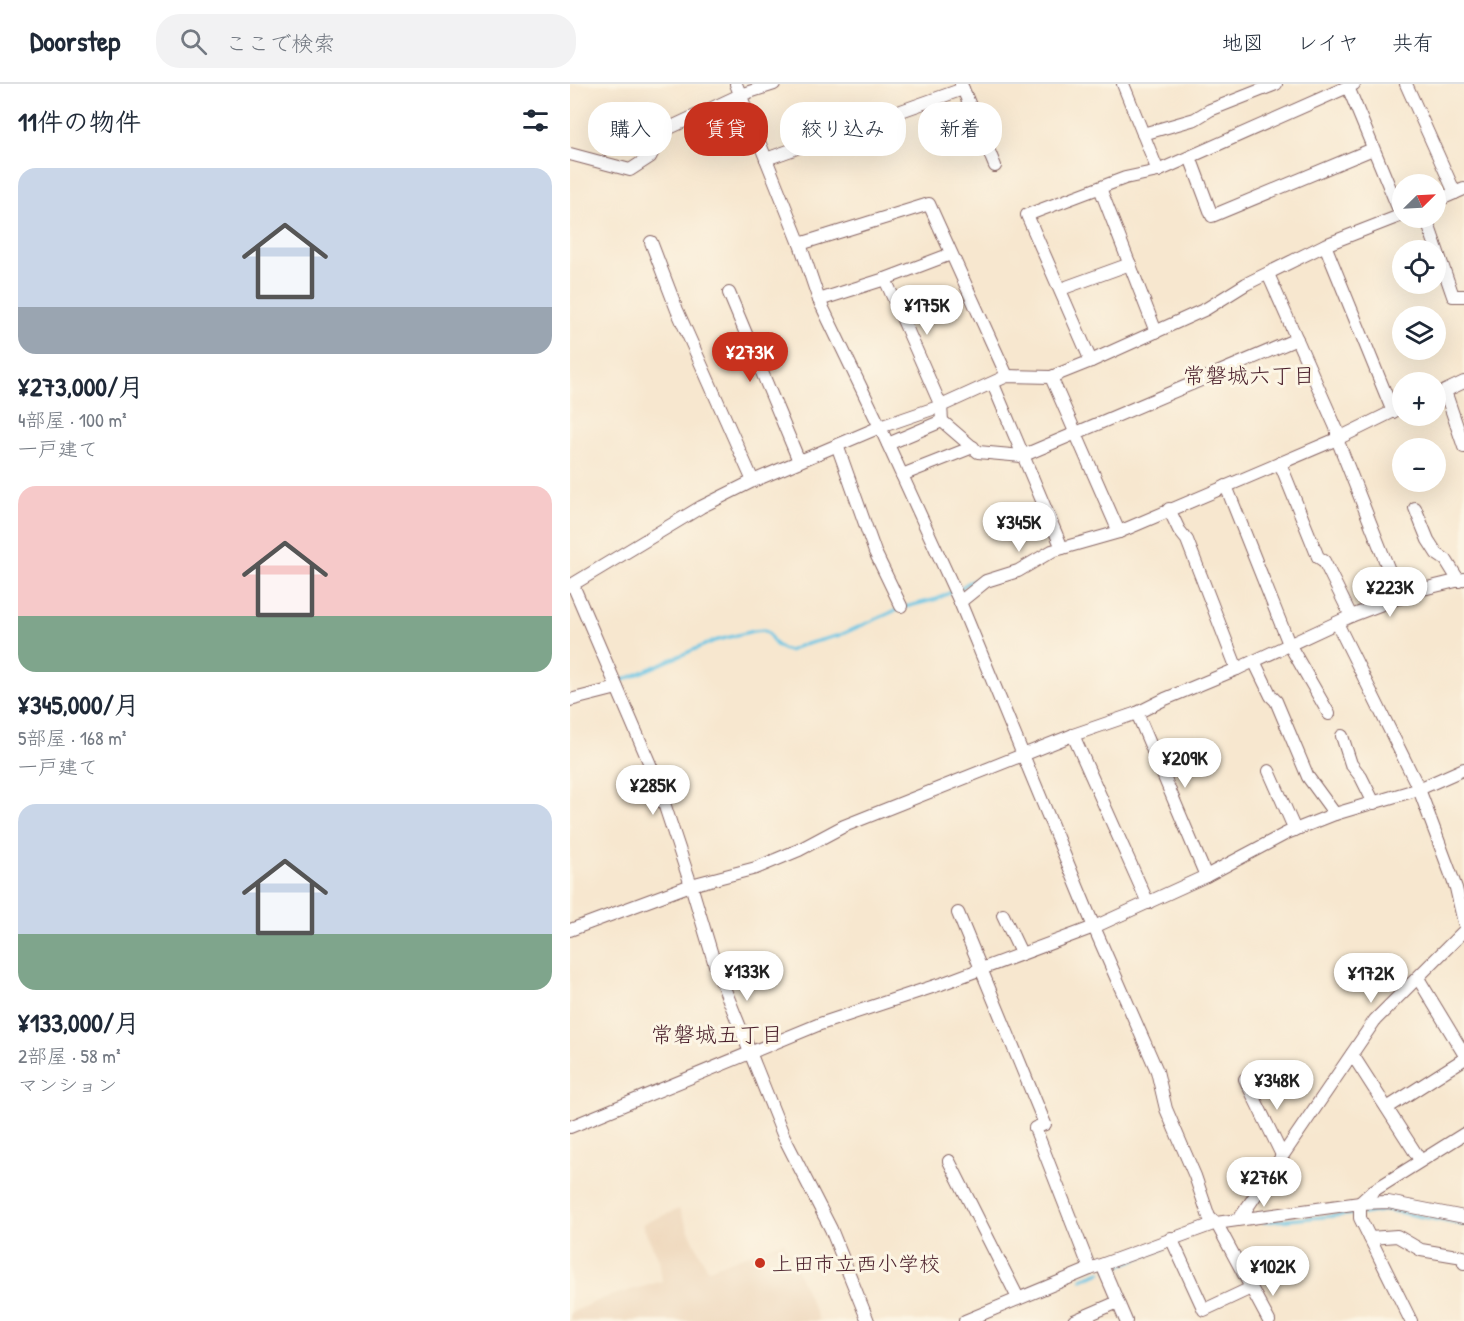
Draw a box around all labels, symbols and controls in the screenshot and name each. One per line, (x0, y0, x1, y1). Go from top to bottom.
search box (156, 14, 576, 68)
text: Doorstep (30, 22, 120, 60)
icon: search (177, 25, 210, 58)
text: ここで検索 (225, 28, 335, 58)
text: 地図 (1222, 28, 1264, 57)
text: レイヤ (1297, 28, 1359, 57)
text: 共有 (1392, 28, 1434, 57)
chip: 購入 (588, 102, 672, 156)
chip: 賃貸 (684, 102, 768, 156)
chip: 絞り込み (780, 102, 906, 156)
chip: 新着 (918, 102, 1002, 156)
text: 11件の物件 (18, 104, 141, 139)
icon: filters (519, 104, 552, 137)
north arrow (1392, 174, 1446, 228)
map controls (1392, 174, 1446, 492)
icon: home (231, 207, 339, 315)
button: locate (1392, 240, 1446, 294)
pin: ¥175K (885, 285, 969, 336)
text: ¥175K (904, 291, 950, 318)
button: layers (1392, 306, 1446, 360)
pin: ¥273K (708, 332, 792, 383)
text: ¥273K (726, 338, 774, 365)
district label: 常磐城六丁目 (1183, 360, 1315, 390)
text: ¥273,000/月 (18, 369, 144, 404)
button: + (1392, 372, 1446, 426)
text: 4部屋 · 100 m² (18, 406, 127, 433)
text: 一戸建て (18, 435, 98, 462)
button: − (1392, 438, 1446, 492)
pin: ¥345K (977, 502, 1061, 553)
text: ¥345K (997, 508, 1041, 535)
icon: home (231, 525, 339, 633)
pin: ¥223K (1348, 567, 1432, 618)
text: ¥223K (1366, 573, 1414, 600)
text: ¥345,000/月 (18, 687, 140, 722)
text: 5部屋 · 168 m² (18, 724, 126, 751)
pin: ¥209K (1143, 738, 1227, 789)
text: ¥209K (1162, 744, 1208, 771)
text: 一戸建て (18, 753, 98, 780)
pin: ¥285K (611, 765, 695, 816)
text: ¥285K (630, 771, 676, 798)
icon: home (231, 843, 339, 951)
pin: ¥133K (705, 951, 789, 1002)
pin: ¥172K (1329, 953, 1413, 1004)
text: ¥133K (725, 957, 769, 984)
text: ¥172K (1348, 959, 1394, 986)
text: ¥133,000/月 (18, 1005, 140, 1040)
district label: 常磐城五丁目 (651, 1019, 783, 1049)
text: 2部屋 · 58 m² (18, 1042, 120, 1069)
pin: ¥348K (1235, 1060, 1319, 1111)
text: ¥348K (1255, 1066, 1299, 1093)
text: マンション (18, 1071, 117, 1098)
pin: ¥276K (1222, 1157, 1306, 1208)
text: ¥276K (1241, 1163, 1287, 1190)
pin: ¥102K (1231, 1246, 1315, 1297)
place label: 上田市立西小学校 (772, 1249, 940, 1278)
text: ¥102K (1250, 1252, 1296, 1279)
marker: 上田市立西小学校 (753, 1256, 767, 1270)

